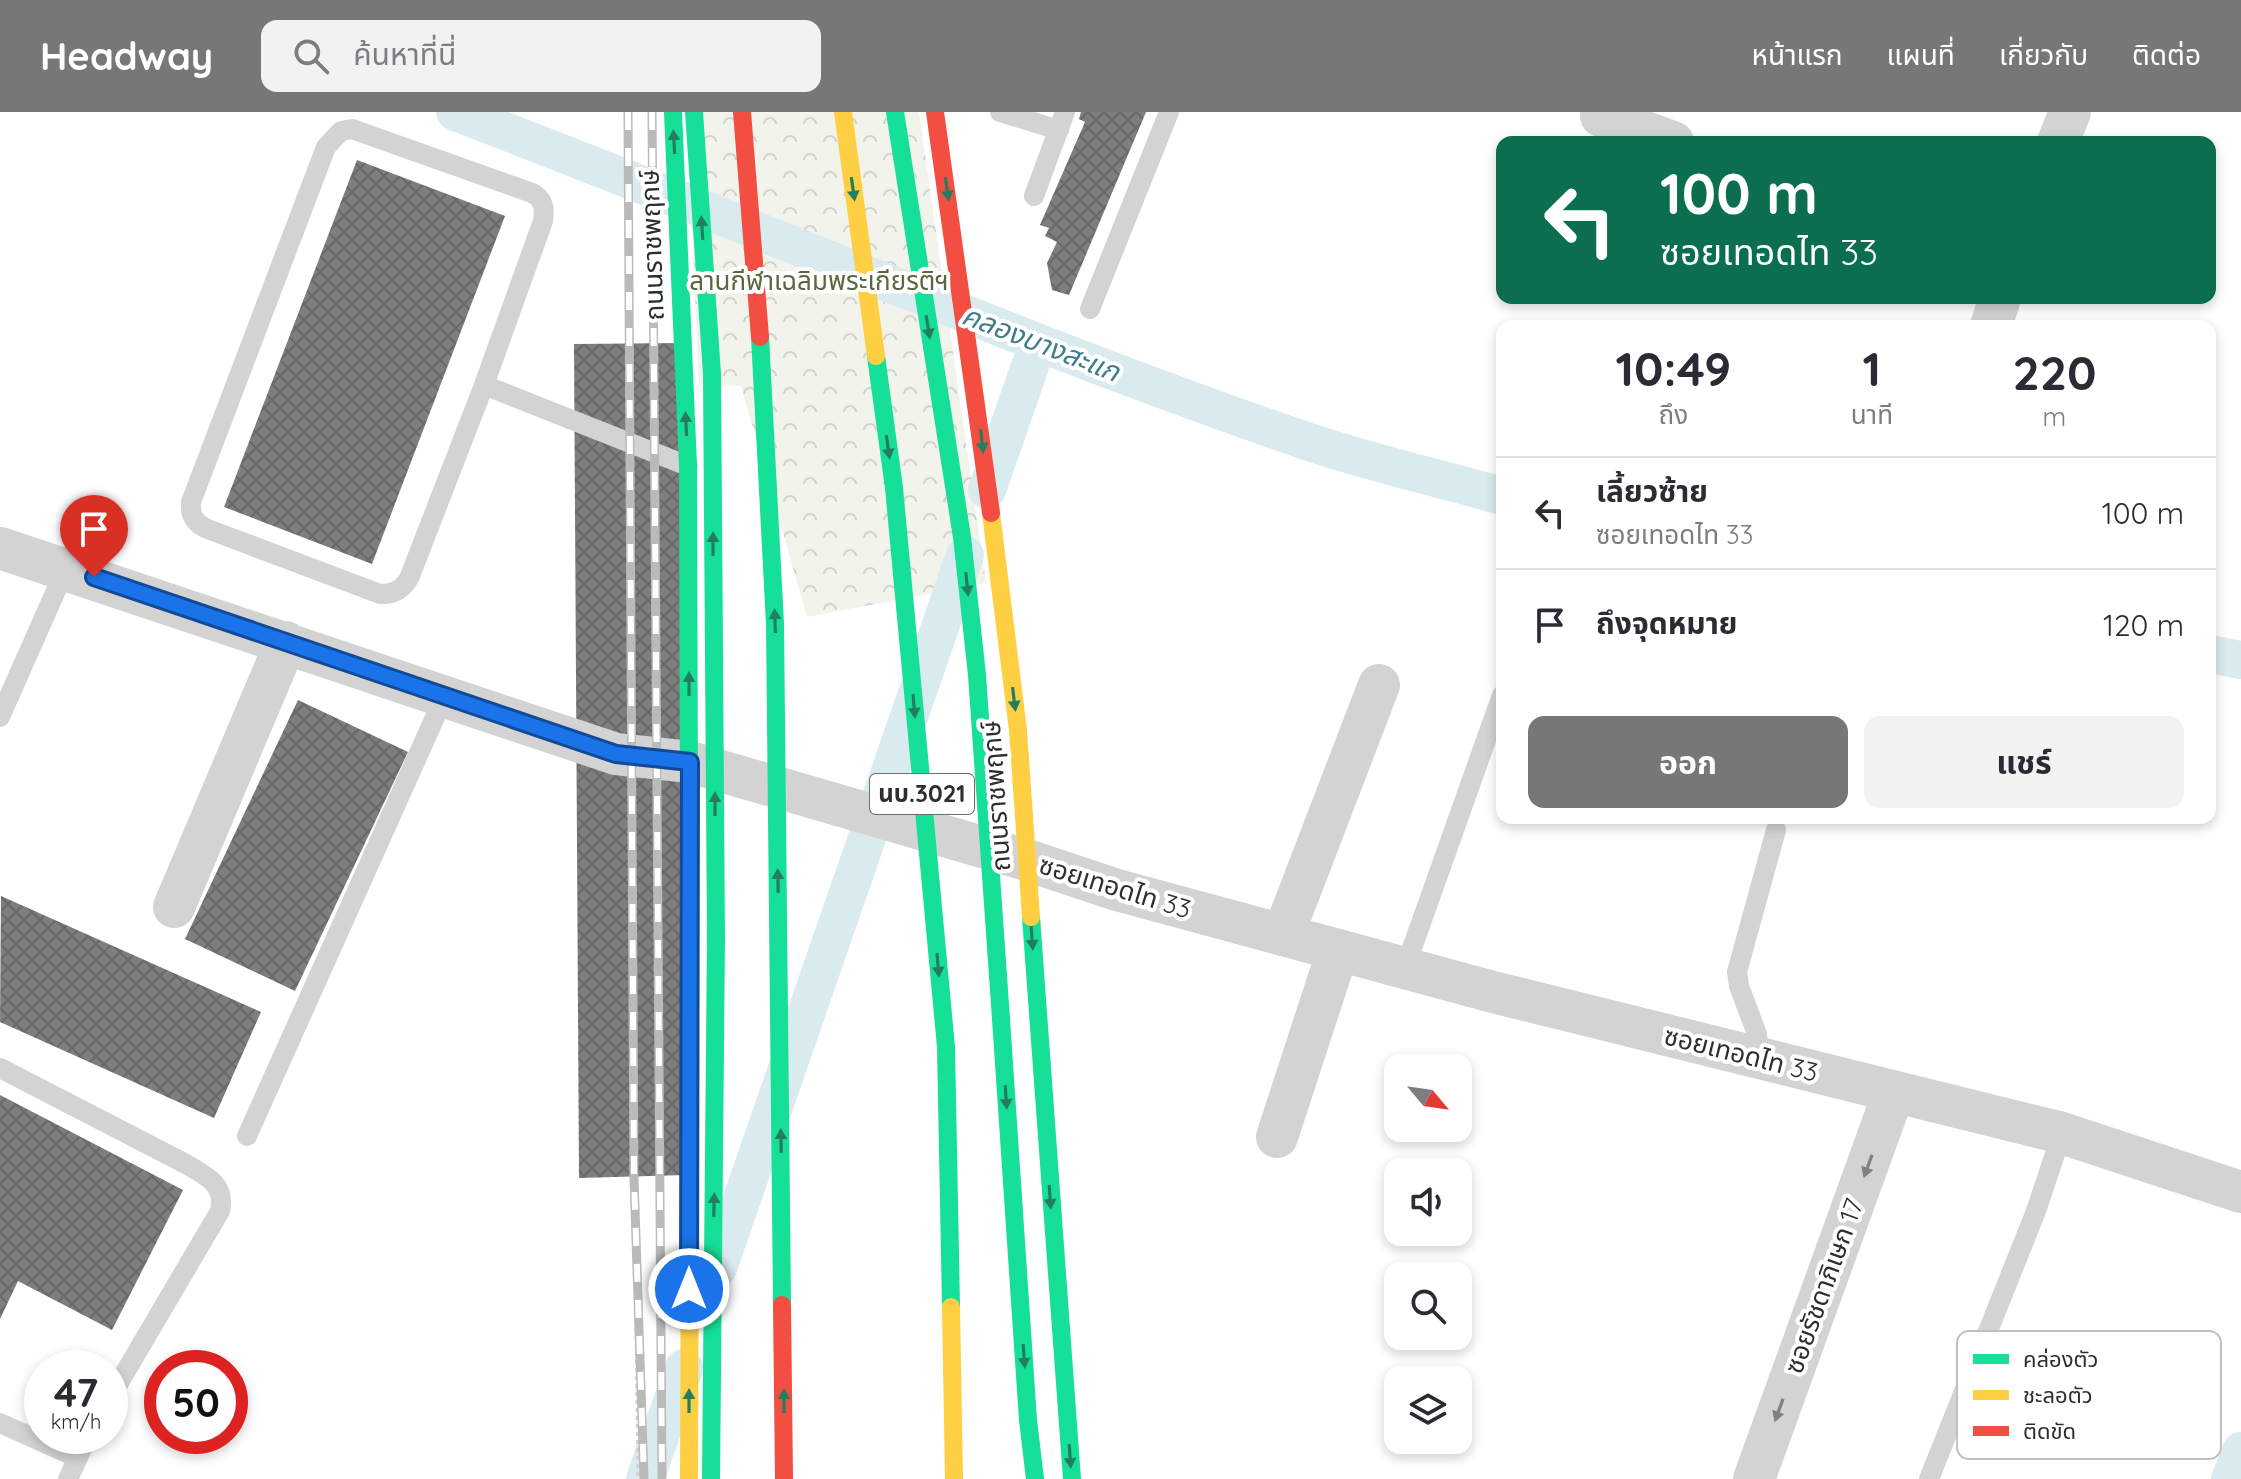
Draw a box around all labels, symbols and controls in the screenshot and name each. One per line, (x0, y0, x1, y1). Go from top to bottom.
search box (261, 20, 821, 92)
text: Headway (40, 32, 213, 80)
icon: search (289, 34, 333, 78)
text: ค้นหาที่นี่ (353, 35, 456, 73)
text: หน้าแรก (1752, 37, 1843, 72)
text: แผนที่ (1887, 37, 1955, 72)
text: เกี่ยวกับ (1999, 37, 2088, 72)
text: ติดต่อ (2132, 37, 2201, 72)
one-way arrow (667, 129, 680, 154)
text: 100 m (1660, 158, 1818, 228)
icon: left (1528, 168, 1632, 272)
street label: ถนนราชพฤกษ์ (632, 169, 671, 321)
one-way arrow (847, 177, 860, 202)
one-way arrow (941, 177, 954, 202)
one-way arrow (695, 215, 708, 240)
text: ซอยเทอดไท 33 (1660, 229, 1878, 274)
park label: ลานกีฬาเฉลิมพระเกียรติฯ (689, 264, 949, 297)
water label: คลองบางสะแก (958, 296, 1126, 389)
one-way arrow (922, 315, 935, 340)
text: 10:49 (1615, 338, 1731, 398)
text: 1 (1862, 338, 1881, 398)
text: 220 (2012, 342, 2097, 402)
text: ถึง (1659, 398, 1688, 431)
text: นาที (1851, 398, 1893, 431)
text: m (2043, 400, 2066, 433)
one-way arrow (679, 411, 692, 436)
one-way arrow (976, 429, 989, 454)
one-way arrow (882, 435, 895, 460)
text: เลี้ยวซ้าย (1596, 472, 1708, 510)
icon: left (1528, 491, 1572, 535)
text: 100 m (2102, 494, 2184, 532)
pin (60, 495, 128, 577)
icon: arrive (72, 507, 116, 551)
text: ซอยเทอดไท 33 (1596, 518, 1753, 551)
one-way arrow (707, 531, 719, 556)
one-way arrow (961, 572, 974, 597)
icon: arrive (1528, 603, 1572, 647)
text: ถึงจุดหมาย (1596, 604, 1737, 642)
text: 120 m (2103, 606, 2184, 644)
one-way arrow (768, 608, 781, 633)
one-way arrow (683, 671, 695, 696)
one-way arrow (1008, 687, 1021, 712)
one-way arrow (908, 694, 921, 719)
button: ออก (1528, 716, 1848, 808)
button: แชร์ (1864, 716, 2184, 808)
street label: ถนนราชพฤกษ์ (974, 720, 1017, 873)
road number: นบ.3021 (870, 774, 974, 814)
one-way arrow (709, 791, 721, 816)
street label: ซอยเทอดไท 33 (1035, 848, 1195, 925)
one-way arrow (772, 868, 784, 893)
one-way arrow (1026, 926, 1039, 951)
one-way arrow (932, 952, 945, 977)
street label: ซอยเทอดไท 33 (1661, 1018, 1821, 1089)
north arrow (1384, 1054, 1472, 1142)
map controls (1384, 1054, 1472, 1454)
one-way arrow (1000, 1085, 1013, 1110)
one-way arrow (775, 1128, 787, 1153)
one-way arrow (1861, 1154, 1873, 1178)
button: sound (1384, 1158, 1472, 1246)
one-way arrow (1044, 1185, 1057, 1210)
one-way arrow (707, 1192, 720, 1217)
street label: ซอยรัชดาภิเษก 17 (1777, 1194, 1870, 1378)
position arrow (647, 1247, 731, 1331)
button: search (1384, 1262, 1472, 1350)
legend (1957, 1331, 2221, 1459)
one-way arrow (1018, 1344, 1031, 1369)
text: คล่องตัว (2023, 1345, 2098, 1373)
speed limit sign: 50 (144, 1350, 248, 1454)
button: layers (1384, 1366, 1472, 1454)
text: 47 (54, 1367, 98, 1417)
text: ชะลอตัว (2023, 1381, 2093, 1409)
one-way arrow (683, 1388, 695, 1413)
one-way arrow (777, 1388, 790, 1413)
one-way arrow (1773, 1398, 1785, 1422)
text: km/h (51, 1409, 101, 1434)
text: ติดขัด (2023, 1417, 2076, 1445)
one-way arrow (1064, 1444, 1077, 1469)

